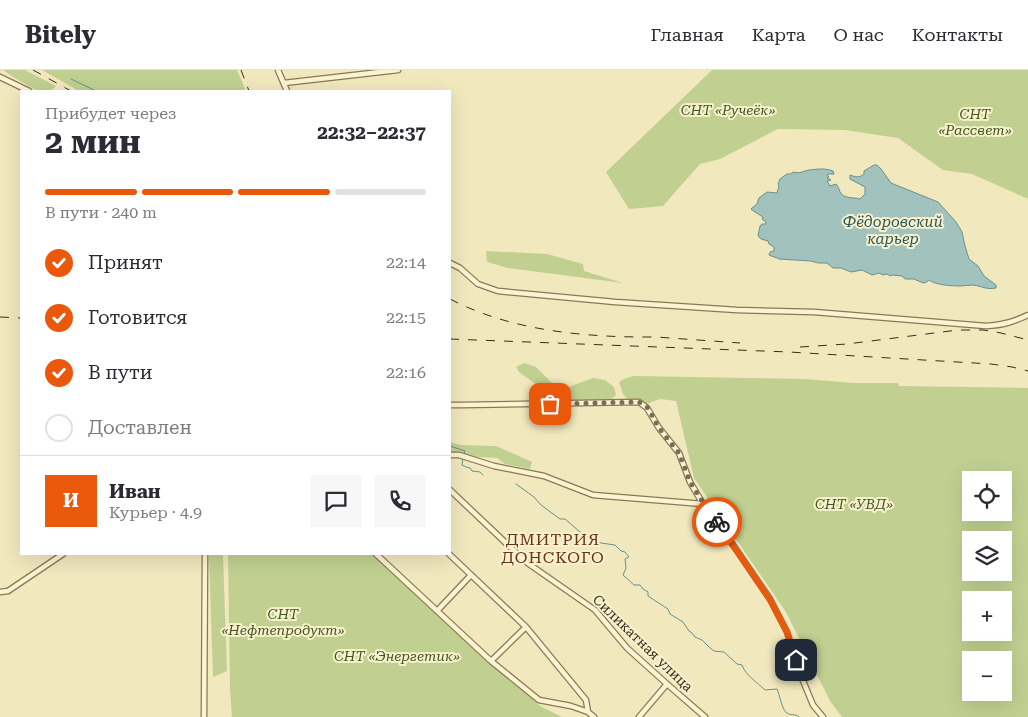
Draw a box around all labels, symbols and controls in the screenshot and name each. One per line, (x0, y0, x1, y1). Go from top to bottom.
text: Bitely (25, 21, 96, 49)
text: Главная (651, 24, 724, 45)
text: Карта (752, 24, 806, 45)
text: О нас (834, 24, 884, 45)
text: Контакты (912, 24, 1003, 45)
park label: СНТ «Ручеёк» (681, 102, 775, 118)
text: Прибудет через (45, 104, 176, 123)
park label: СНТ «Рассвет» (938, 106, 1012, 138)
text: 22:32–22:37 (317, 121, 426, 144)
text: 2 мин (45, 123, 141, 161)
text: В пути · 240 m (45, 203, 157, 222)
water label: Фёдоровский карьер (843, 213, 943, 248)
icon: check (45, 249, 73, 277)
text: Принят (88, 251, 163, 274)
text: 22:14 (386, 253, 426, 272)
icon: check (45, 304, 73, 332)
text: Готовится (88, 306, 187, 329)
text: 22:15 (386, 308, 426, 327)
icon: check (45, 359, 73, 387)
text: В пути (88, 361, 152, 384)
text: 22:16 (386, 363, 426, 382)
pin (529, 383, 571, 425)
icon: bag (536, 390, 564, 418)
text: Доставлен (88, 416, 192, 439)
map controls (962, 471, 1012, 701)
button: locate (962, 471, 1012, 521)
button: chat (310, 475, 362, 527)
button: phone (374, 475, 426, 527)
text: Иван (109, 480, 161, 503)
text: И (63, 489, 79, 512)
park label: СНТ «УВД» (815, 496, 893, 512)
courier (692, 497, 742, 547)
text: Курьер · 4.9 (109, 503, 202, 522)
icon: bike (703, 508, 731, 536)
district label: ДМИТРИЯ ДОНСКОГО (501, 530, 605, 567)
button: layers (962, 531, 1012, 581)
street label: Силикатная улица (590, 591, 697, 695)
button: + (962, 591, 1012, 641)
park label: СНТ «Нефтепродукт» (221, 606, 345, 638)
pin (775, 639, 817, 681)
icon: home (782, 646, 810, 674)
park label: СНТ «Энергетик» (334, 648, 460, 664)
button: − (962, 651, 1012, 701)

